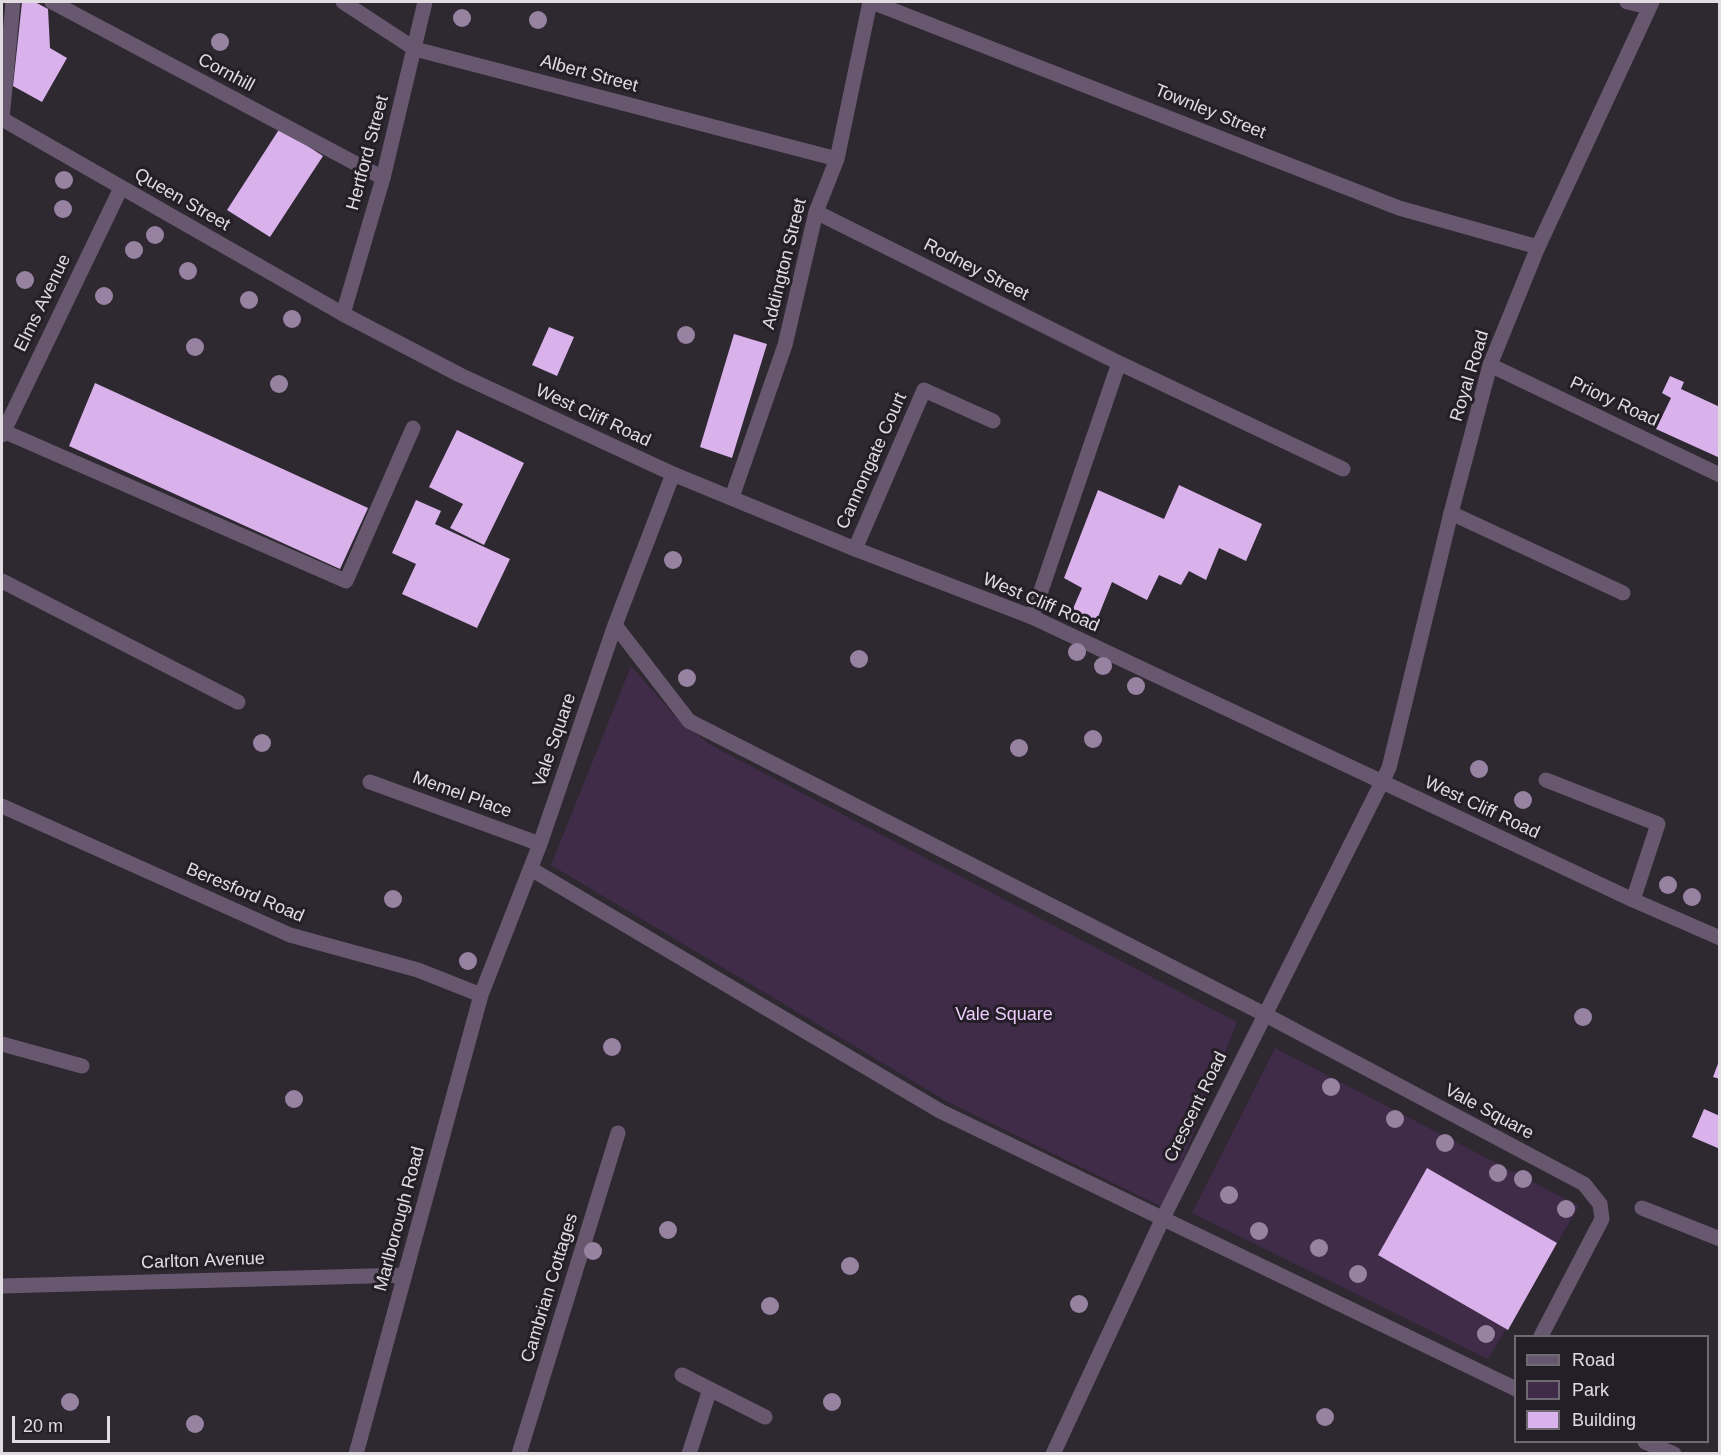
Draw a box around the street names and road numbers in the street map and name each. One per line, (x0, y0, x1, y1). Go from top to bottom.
street label: Cornhill (194, 49, 258, 97)
street label: Albert Street (538, 51, 640, 97)
street label: Townley Street (1151, 80, 1269, 144)
street label: Hertford Street (342, 93, 394, 213)
street label: Queen Street (130, 164, 234, 236)
street label: Addington Street (758, 196, 812, 332)
street label: Rodney Street (920, 234, 1032, 306)
street label: Elms Avenue (10, 251, 76, 355)
street label: Royal Road (1446, 328, 1494, 424)
street label: Priory Road (1566, 372, 1662, 432)
street label: West Cliff Road (532, 380, 654, 452)
street label: Cannongate Court (832, 389, 912, 533)
street label: West Cliff Road (980, 569, 1102, 637)
street label: Vale Square (529, 690, 581, 790)
street label: Memel Place (409, 767, 515, 823)
street label: West Cliff Road (1421, 772, 1543, 844)
street label: Beresford Road (183, 858, 307, 928)
street label: Crescent Road (1160, 1048, 1232, 1166)
street label: Vale Square (1441, 1080, 1537, 1144)
street label: Marlborough Road (370, 1144, 430, 1294)
street label: Cambrian Cottages (517, 1211, 583, 1365)
street label: Carlton Avenue (141, 1248, 265, 1274)

